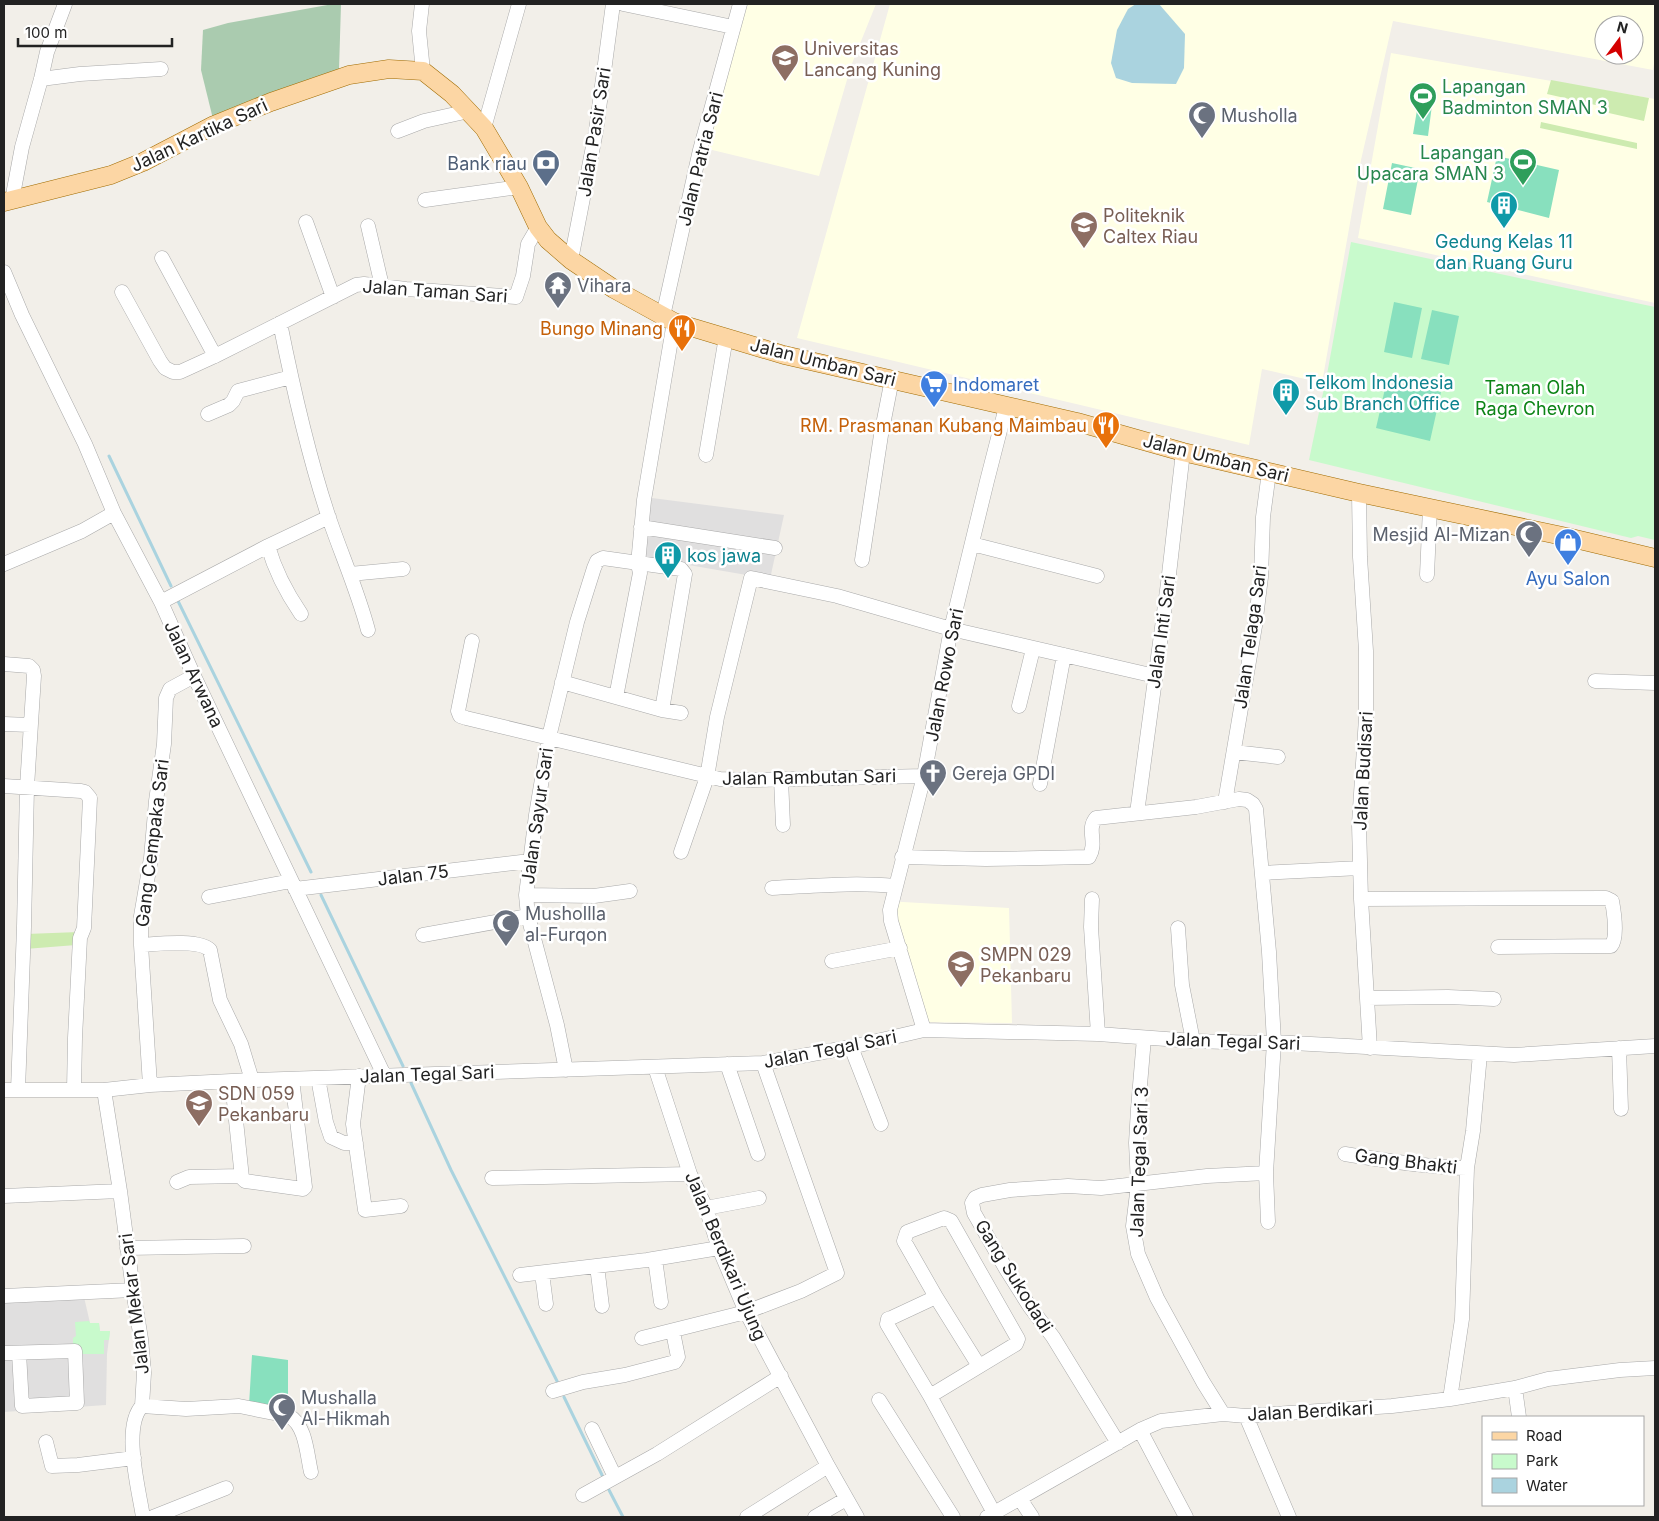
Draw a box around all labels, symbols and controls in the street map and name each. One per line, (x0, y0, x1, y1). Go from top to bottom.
scale bar (18, 15, 171, 47)
north arrow (1594, 15, 1644, 65)
text: N (1615, 17, 1630, 37)
text: 100 m (25, 23, 67, 42)
place label: Universitas Lancang Kuning (804, 38, 941, 80)
school or university icon: Universitas Lancang Kuning (770, 43, 800, 82)
street label: Jalan Pasir Sari (573, 66, 615, 198)
place label: Lapangan Badminton SMAN 3 (1442, 76, 1608, 118)
sports icon: Lapangan Badminton SMAN 3 (1408, 81, 1438, 120)
street label: Jalan Patria Sari (673, 90, 727, 228)
street label: Jalan Kartika Sari (127, 94, 271, 176)
mosque icon: Musholla (1187, 100, 1217, 139)
place label: Musholla (1221, 105, 1298, 126)
place label: Lapangan Upacara SMAN 3 (1357, 142, 1504, 184)
sports icon: Lapangan Upacara SMAN 3 (1508, 147, 1538, 186)
bank icon: Bank riau (531, 148, 561, 187)
place label: Bank riau (447, 153, 527, 174)
building icon: Gedung Kelas 11 dan Ruang Guru (1489, 190, 1519, 229)
place label: Politeknik Caltex Riau (1103, 205, 1198, 247)
school or university icon: Politeknik Caltex Riau (1069, 210, 1099, 249)
place label: Gedung Kelas 11 dan Ruang Guru (1435, 231, 1573, 273)
temple icon: Vihara (543, 270, 573, 309)
street label: Jalan Taman Sari (362, 275, 508, 307)
place label: Vihara (577, 275, 631, 296)
restaurant icon: Bungo Minang (667, 313, 697, 352)
place label: Bungo Minang (540, 318, 663, 339)
street label: Jalan Umban Sari (748, 334, 898, 390)
supermarket icon: Indomaret (919, 369, 949, 408)
place label: Telkom Indonesia Sub Branch Office (1305, 372, 1460, 414)
place label: Indomaret (953, 374, 1039, 395)
building icon: Telkom Indonesia Sub Branch Office (1271, 377, 1301, 416)
park label: Taman Olah Raga Chevron (1475, 377, 1595, 419)
restaurant icon: RM. Prasmanan Kubang Maimbau (1091, 410, 1121, 449)
place label: RM. Prasmanan Kubang Maimbau (800, 415, 1087, 436)
street label: Jalan Umban Sari (1141, 430, 1291, 486)
mosque icon: Mesjid Al-Mizan (1514, 519, 1544, 558)
place label: Mesjid Al-Mizan (1373, 524, 1510, 545)
shop icon: Ayu Salon (1553, 527, 1583, 566)
building icon: kos jawa (653, 540, 683, 579)
place label: kos jawa (687, 545, 761, 566)
street label: Jalan Telaga Sari (1230, 564, 1270, 710)
place label: Ayu Salon (1526, 568, 1610, 589)
street label: Jalan Inti Sari (1143, 574, 1179, 690)
street label: Jalan Rowo Sari (921, 606, 967, 744)
street label: Jalan Arwana (160, 617, 228, 731)
street label: Jalan Budisari (1349, 711, 1377, 831)
street label: Jalan Sayur Sari (517, 746, 557, 886)
street label: Gang Cempaka Sari (131, 758, 173, 928)
church icon: Gereja GPDI (918, 758, 948, 797)
place label: Gereja GPDI (952, 763, 1055, 784)
street label: Jalan Rambutan Sari (722, 765, 896, 789)
street label: Jalan 75 (376, 860, 450, 890)
place label: Mushollla al-Furqon (525, 903, 607, 945)
mosque icon: Mushollla al-Furqon (491, 908, 521, 947)
place label: SMPN 029 Pekanbaru (980, 944, 1071, 986)
school or university icon: SMPN 029 Pekanbaru (946, 949, 976, 988)
street label: Jalan Tegal Sari (762, 1026, 898, 1072)
street label: Jalan Tegal Sari (1165, 1028, 1301, 1054)
street label: Jalan Tegal Sari (359, 1061, 495, 1087)
place label: SDN 059 Pekanbaru (218, 1083, 309, 1125)
street label: Jalan Tegal Sari 3 (1126, 1086, 1152, 1238)
school or university icon: SDN 059 Pekanbaru (184, 1088, 214, 1127)
street label: Gang Bhakti (1354, 1144, 1458, 1178)
street label: Jalan Berdikari Ujung (681, 1168, 771, 1344)
street label: Gang Sukodadi (971, 1216, 1057, 1336)
street label: Jalan Mekar Sari (115, 1232, 153, 1376)
place label: Mushalla Al-Hikmah (301, 1387, 390, 1429)
mosque icon: Mushalla Al-Hikmah (267, 1392, 297, 1431)
street label: Jalan Berdikari (1246, 1397, 1374, 1425)
legend (1482, 1416, 1644, 1506)
text: Road (1526, 1426, 1562, 1445)
text: Park (1526, 1451, 1559, 1470)
text: Water (1526, 1476, 1568, 1495)

